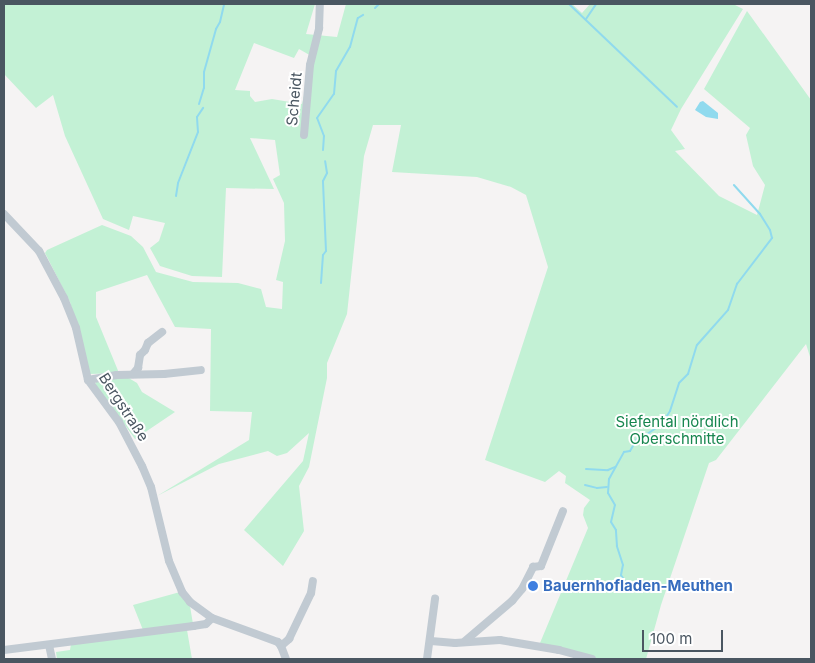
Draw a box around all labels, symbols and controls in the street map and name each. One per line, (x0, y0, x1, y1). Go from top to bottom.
street label: Scheidt (283, 71, 305, 127)
street label: Bergstraße (95, 369, 153, 445)
park label: Siefental nördlich Oberschmitte (615, 412, 739, 447)
place label: Bauernhofladen-Meuthen (543, 577, 733, 595)
marker: Bauernhofladen-Meuthen (527, 580, 539, 592)
scale bar (645, 620, 726, 652)
text: 100 m (650, 629, 692, 648)

